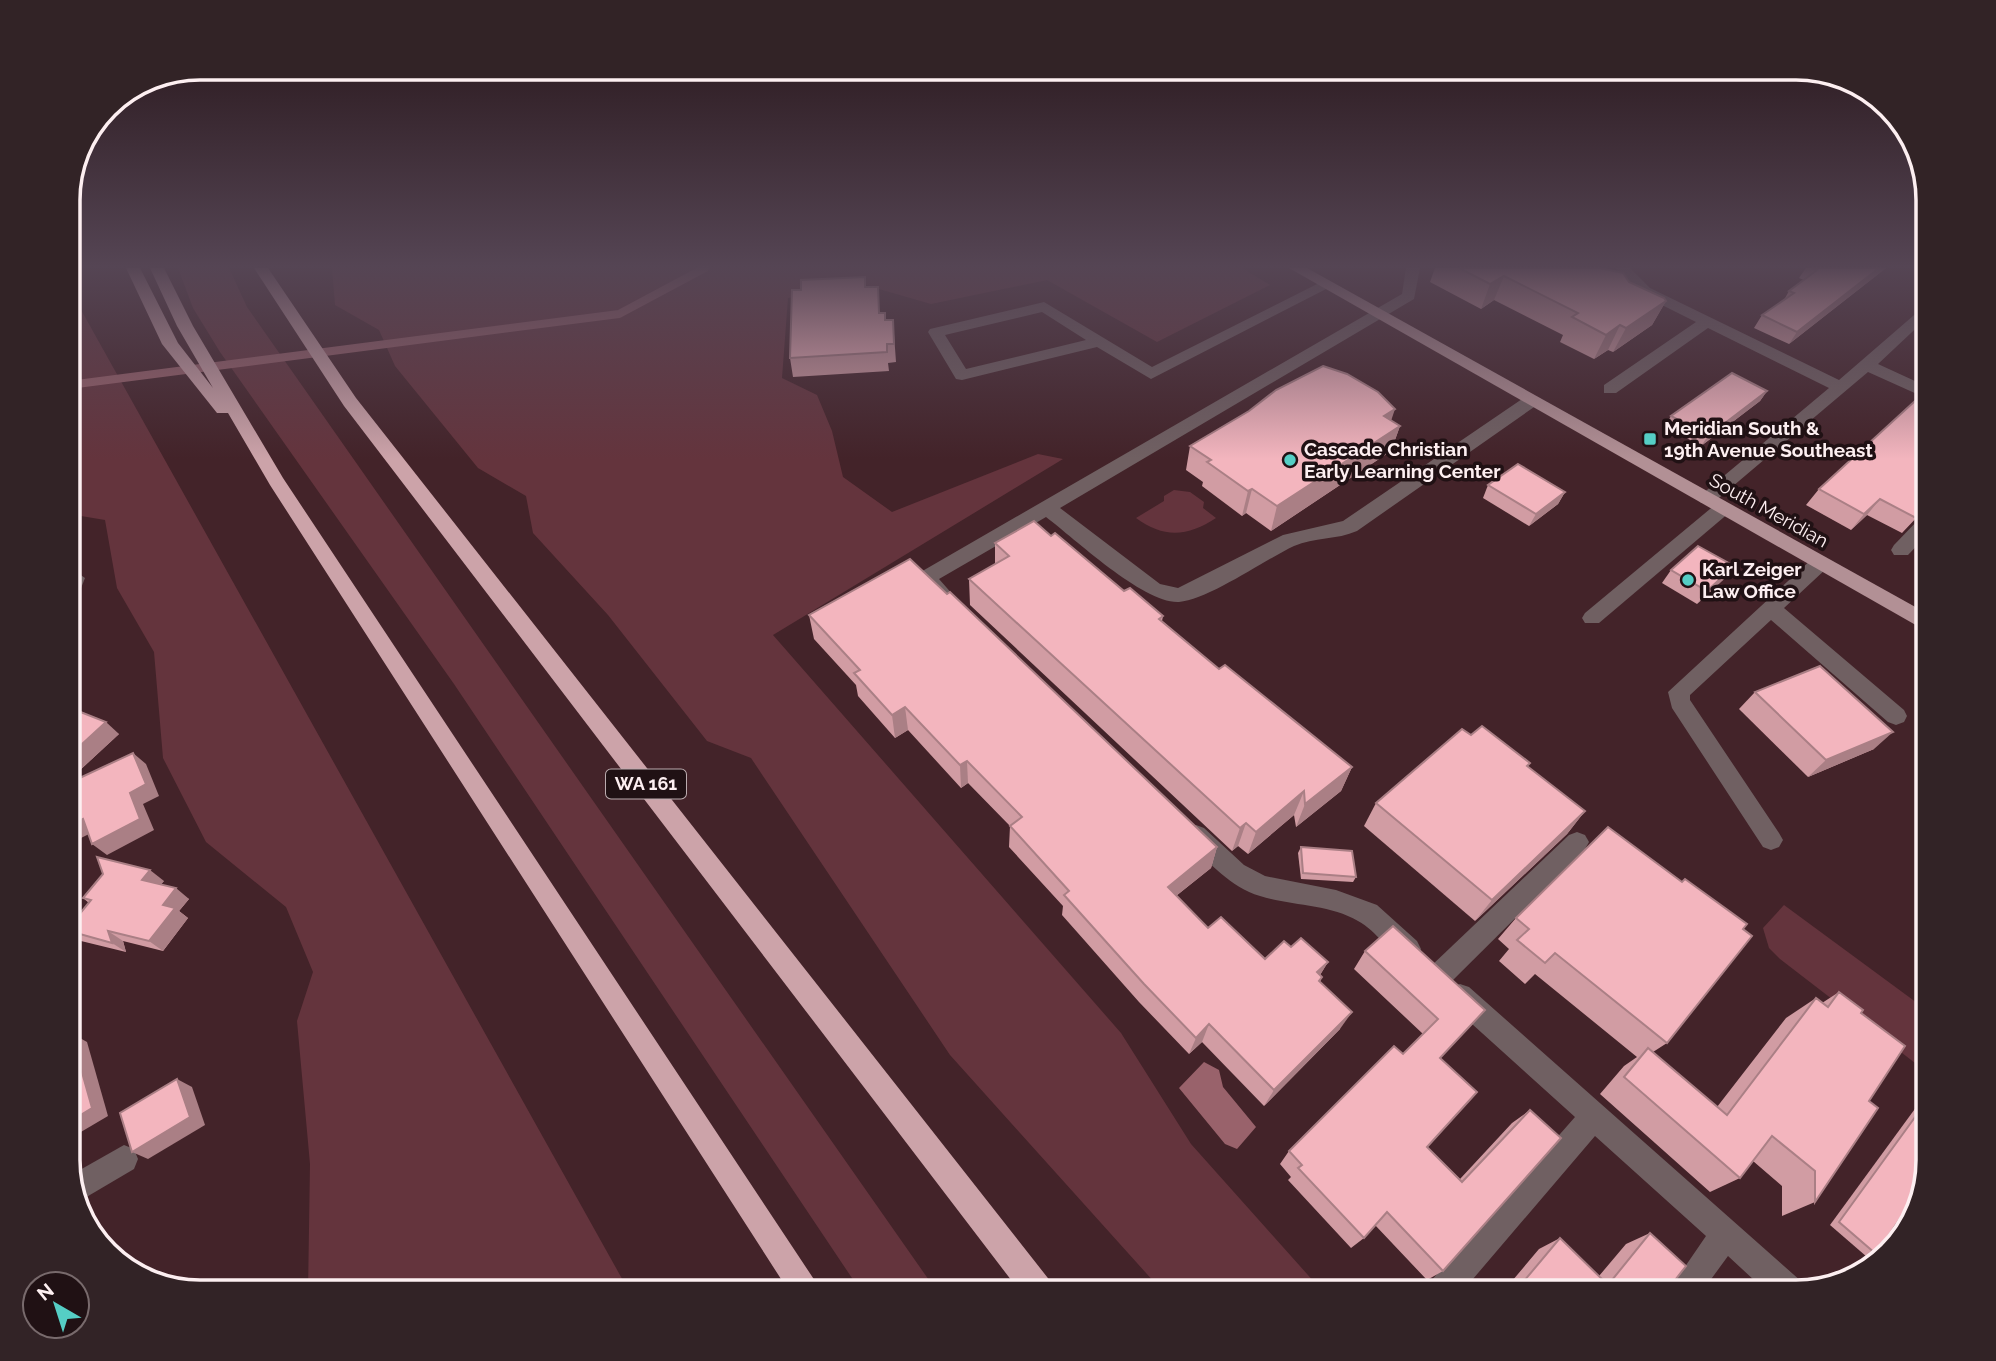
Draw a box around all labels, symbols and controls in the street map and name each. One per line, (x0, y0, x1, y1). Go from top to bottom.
place label: Meridian South & 19th Avenue Southeast (1664, 417, 1873, 461)
marker: Meridian South & 19th Avenue Southeast (1642, 431, 1658, 447)
place label: Cascade Christian Early Learning Center (1304, 438, 1501, 482)
marker: Cascade Christian Early Learning Center (1282, 452, 1298, 468)
street label: South Meridian (1706, 468, 1832, 552)
place label: Karl Zeiger Law Office (1702, 558, 1802, 602)
marker: Karl Zeiger Law Office (1680, 572, 1696, 588)
road number: WA 161 (606, 770, 686, 798)
north arrow (21, 1270, 91, 1340)
text: N (33, 1279, 58, 1305)

